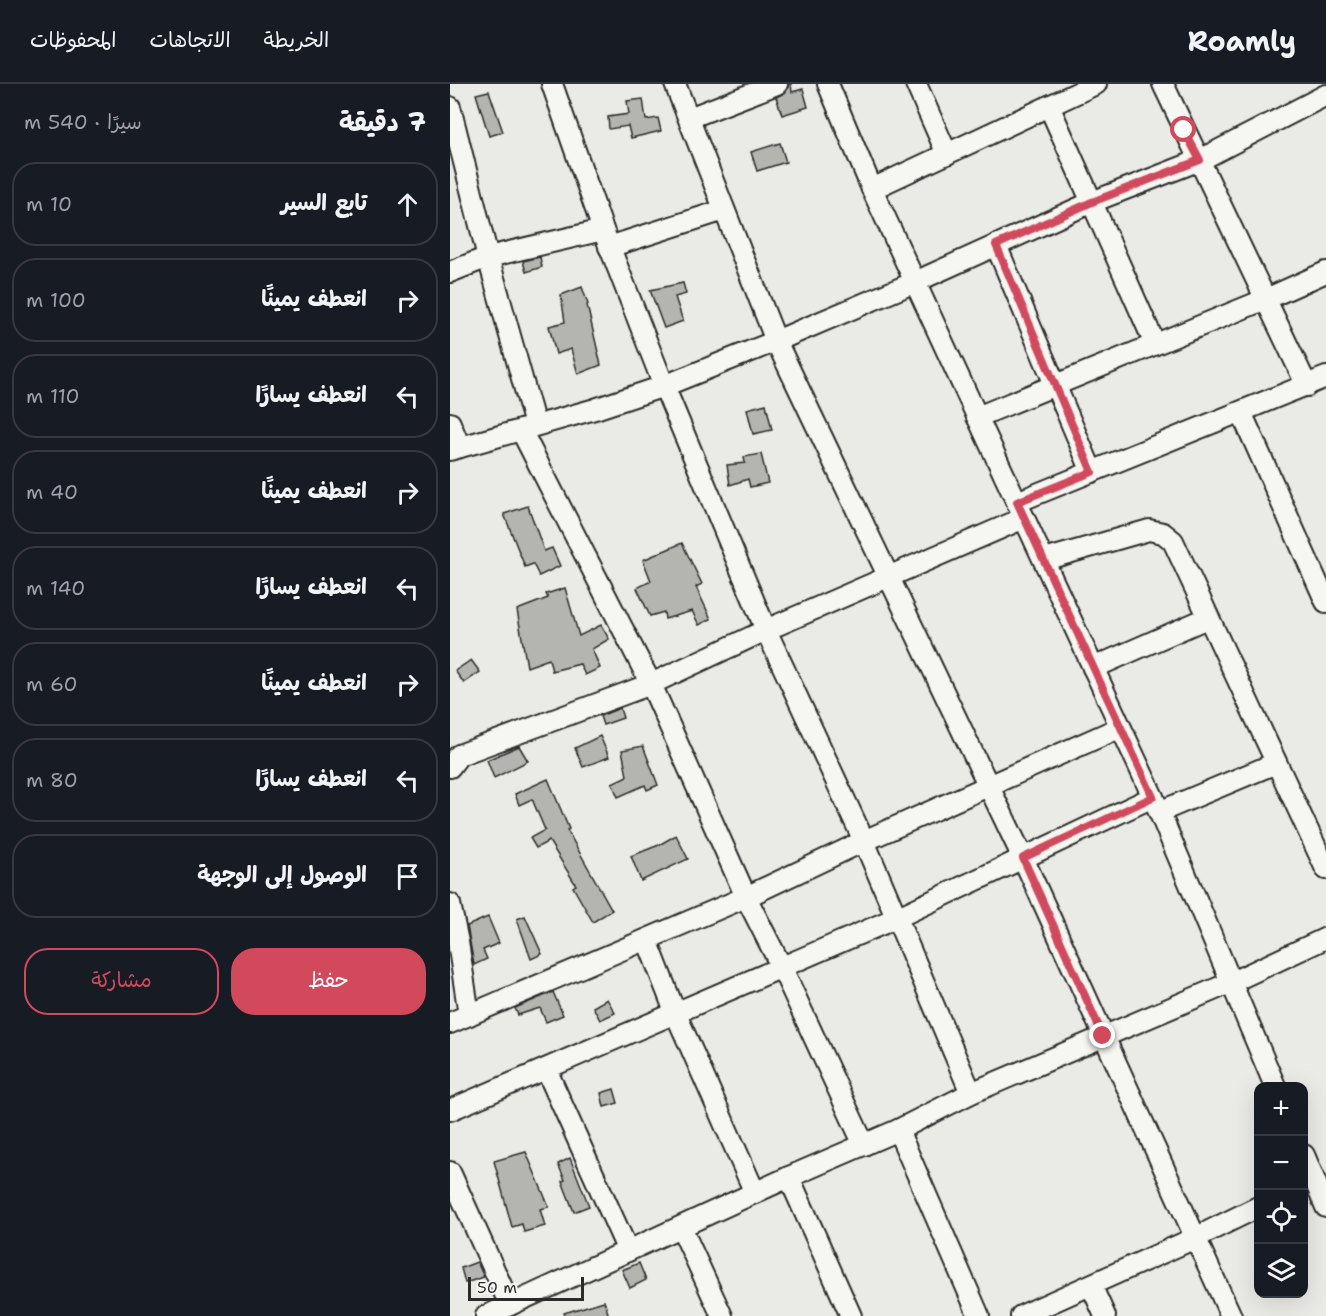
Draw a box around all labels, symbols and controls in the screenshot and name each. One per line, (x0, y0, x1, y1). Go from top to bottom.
text: Roamly (1188, 22, 1296, 60)
text: المحفوظات (30, 26, 116, 54)
text: الاتجاهات (149, 26, 231, 54)
text: الخريطة (264, 26, 329, 54)
text: 7 دقيقة (339, 104, 426, 139)
text: سيرًا · 540 m (24, 109, 142, 135)
route start (1170, 116, 1196, 142)
text: تابع السير (281, 188, 367, 217)
icon: ahead (391, 188, 424, 221)
text: 10 m (26, 191, 72, 217)
text: انعطف يمينًا (261, 284, 367, 313)
icon: right (391, 284, 424, 317)
text: 100 m (26, 287, 86, 313)
text: انعطف يسارًا (255, 380, 367, 409)
icon: left (391, 380, 424, 413)
text: 110 m (26, 383, 80, 409)
text: انعطف يمينًا (261, 476, 367, 505)
icon: right (391, 476, 424, 509)
text: 40 m (26, 479, 78, 505)
text: انعطف يسارًا (255, 572, 367, 601)
icon: left (391, 572, 424, 605)
text: 140 m (26, 575, 85, 601)
text: انعطف يمينًا (261, 668, 367, 697)
icon: right (391, 668, 424, 701)
text: 60 m (26, 671, 78, 697)
text: انعطف يسارًا (255, 764, 367, 793)
icon: left (391, 764, 424, 797)
text: 80 m (26, 767, 78, 793)
text: الوصول إلى الوجهة (197, 860, 367, 889)
icon: arrive (391, 860, 424, 893)
button: مشاركة (24, 948, 219, 1015)
button: حفظ (231, 948, 426, 1015)
route end (1089, 1022, 1115, 1048)
map controls (1254, 1082, 1308, 1298)
button: + (1254, 1082, 1308, 1136)
button: − (1254, 1136, 1308, 1190)
button: locate (1254, 1190, 1308, 1244)
button: layers (1254, 1244, 1308, 1298)
scale bar (468, 1274, 584, 1302)
text: 50 m (477, 1277, 517, 1298)

